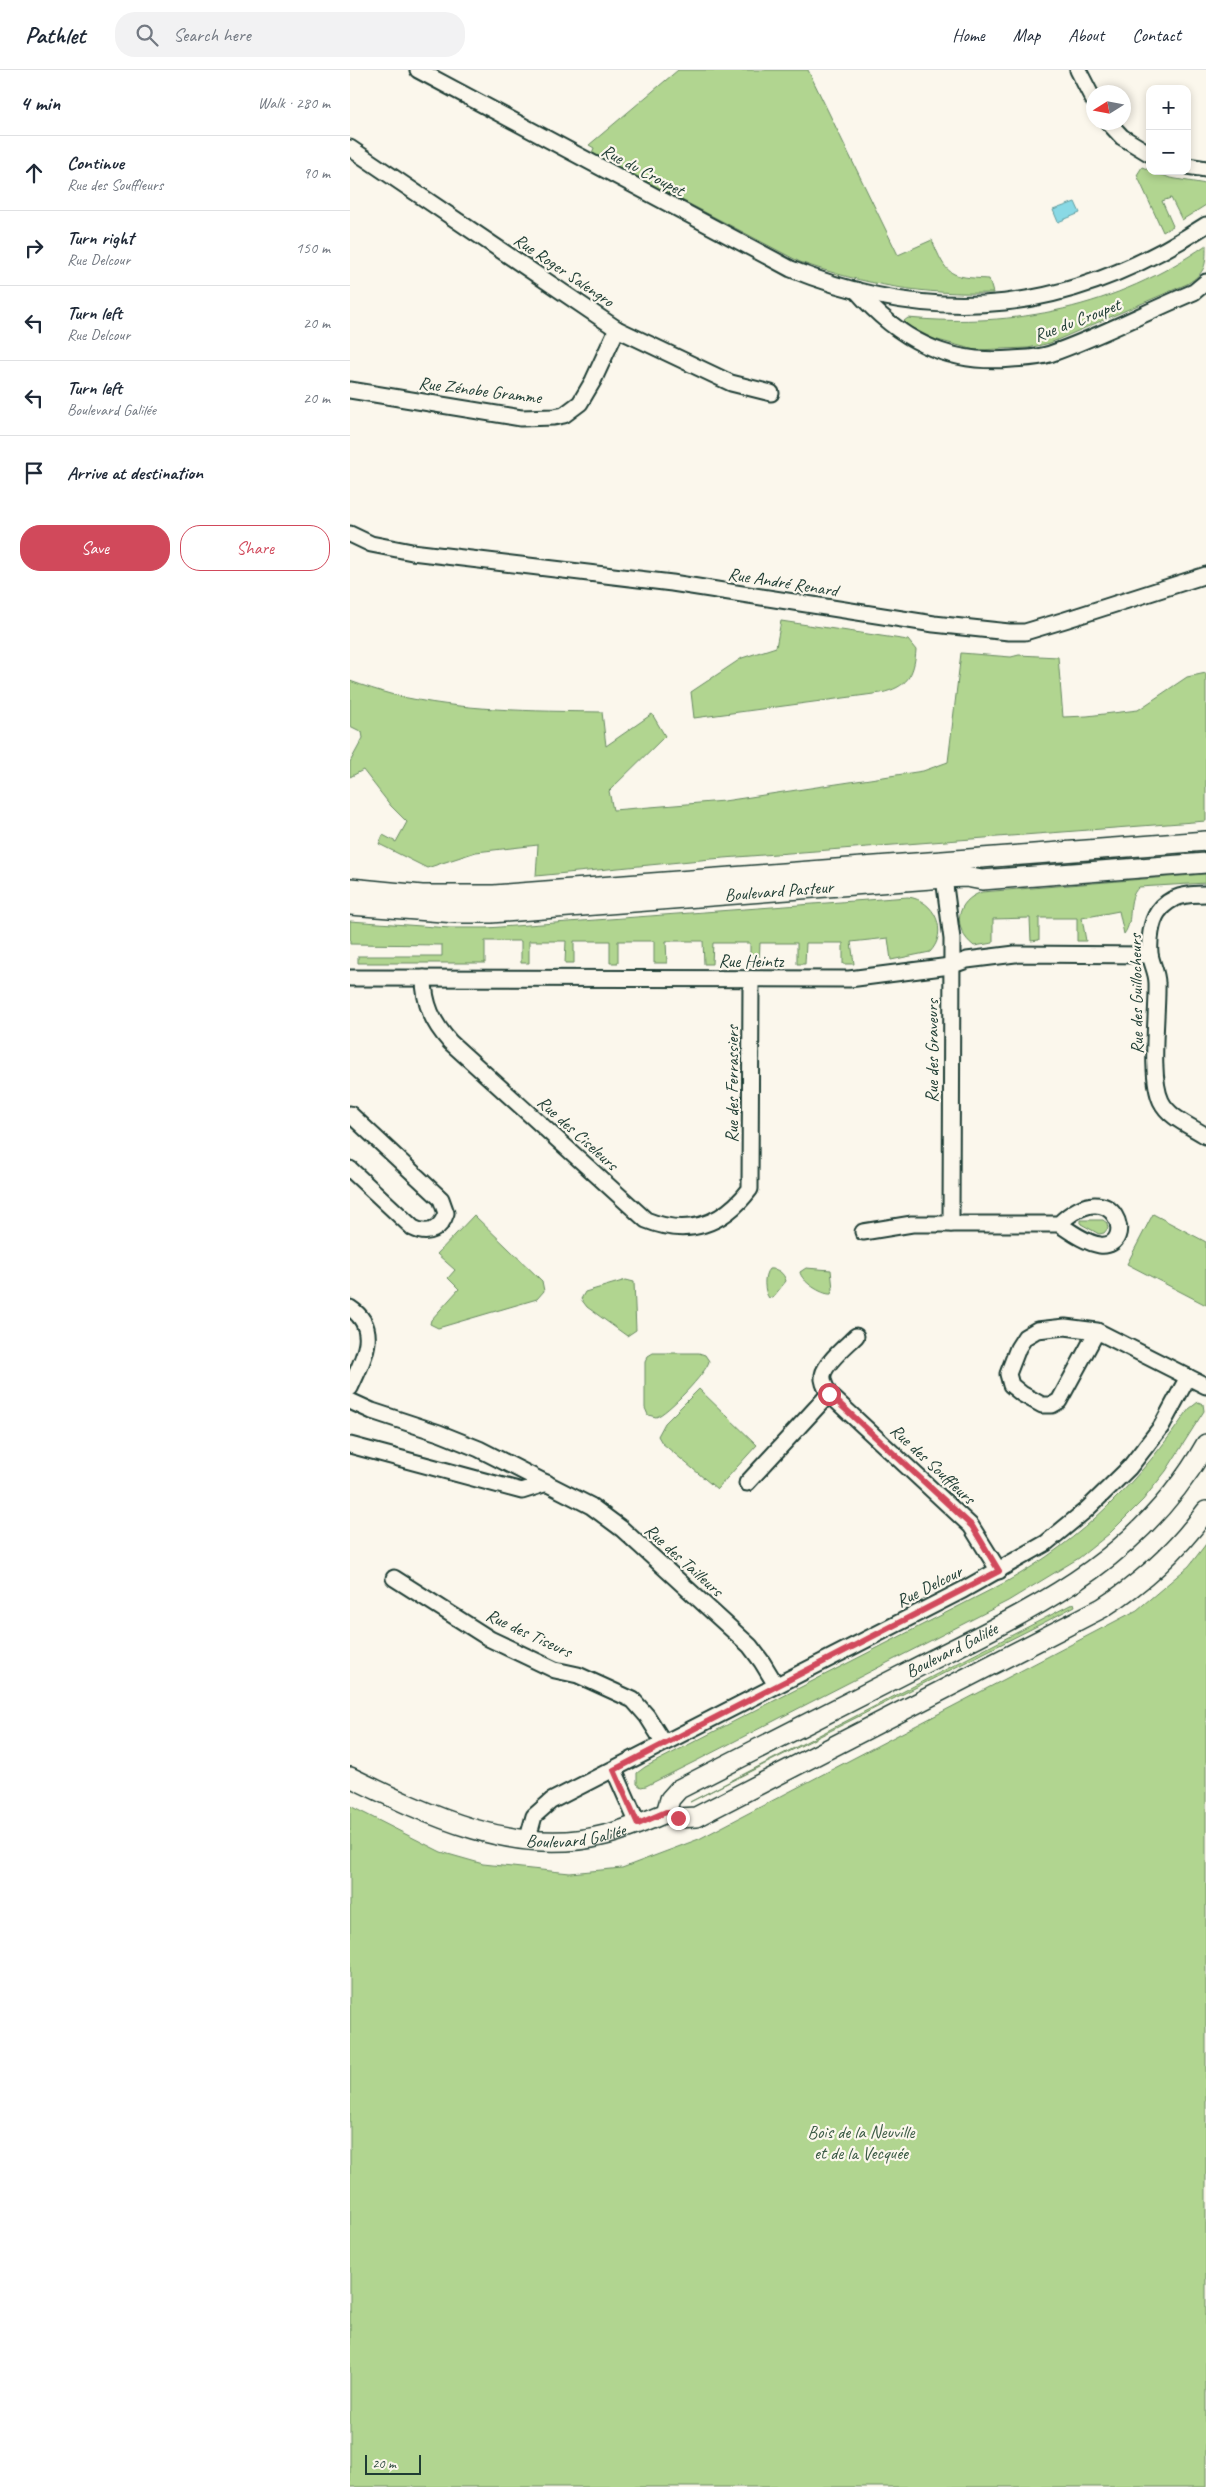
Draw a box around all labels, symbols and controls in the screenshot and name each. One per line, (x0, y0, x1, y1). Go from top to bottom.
search box (115, 12, 465, 57)
text: Pathlet (25, 20, 85, 50)
icon: search (133, 21, 161, 49)
text: Search here (173, 23, 251, 47)
text: Home (952, 24, 985, 46)
text: Map (1013, 24, 1040, 46)
text: About (1068, 24, 1104, 46)
text: Contact (1132, 24, 1181, 46)
north arrow (1086, 85, 1131, 130)
map controls (1146, 85, 1191, 175)
button: + (1146, 85, 1191, 130)
text: 4 min (20, 90, 60, 116)
text: Walk · 280 m (258, 93, 330, 113)
button: − (1146, 130, 1191, 175)
street label: Rue du Croupet (598, 139, 690, 202)
text: Continue (67, 151, 124, 175)
icon: ahead (20, 159, 48, 187)
text: 90 m (303, 163, 330, 183)
text: Rue des Souffleurs (67, 175, 163, 195)
text: Turn right (67, 226, 134, 250)
street label: Rue Roger Salengro (510, 228, 620, 313)
icon: right (20, 234, 48, 262)
text: 150 m (296, 238, 330, 258)
text: Rue Delcour (67, 250, 130, 270)
street label: Rue du Croupet (1031, 293, 1125, 347)
text: Turn left (67, 301, 122, 325)
icon: left (20, 309, 48, 337)
text: 20 m (303, 313, 330, 333)
text: Rue Delcour (67, 325, 130, 345)
street label: Rue Zénobe Gramme (417, 372, 544, 409)
text: Turn left (67, 376, 122, 400)
icon: left (20, 384, 48, 412)
text: 20 m (303, 388, 330, 408)
text: Boulevard Galilée (67, 400, 156, 420)
icon: arrive (20, 459, 48, 487)
text: Arrive at destination (67, 461, 203, 485)
button: Save (20, 525, 170, 571)
button: Share (180, 525, 330, 571)
street label: Rue André Renard (727, 562, 842, 602)
street label: Boulevard Pasteur (724, 875, 836, 906)
street label: Rue des Guillocheurs (1124, 932, 1148, 1054)
street label: Rue Heintz (718, 950, 785, 972)
street label: Rue des Graveurs (921, 998, 943, 1103)
street label: Rue des Ferrassiers (721, 1023, 743, 1143)
street label: Rue des Ciseleurs (533, 1091, 624, 1176)
route start (818, 1383, 841, 1406)
street label: Rue des Souffleurs (886, 1419, 981, 1510)
street label: Rue des Tailleurs (640, 1519, 729, 1602)
street label: Rue Delcour (892, 1559, 967, 1612)
street label: Rue des Tiseurs (483, 1604, 577, 1663)
street label: Boulevard Galilée (902, 1617, 1002, 1682)
route end (667, 1807, 690, 1830)
street label: Boulevard Galilée (525, 1818, 629, 1852)
park label: Bois de la Neuville et de la Vecquée (808, 2121, 916, 2164)
scale bar (365, 2452, 421, 2475)
text: 20 m (372, 2455, 396, 2472)

